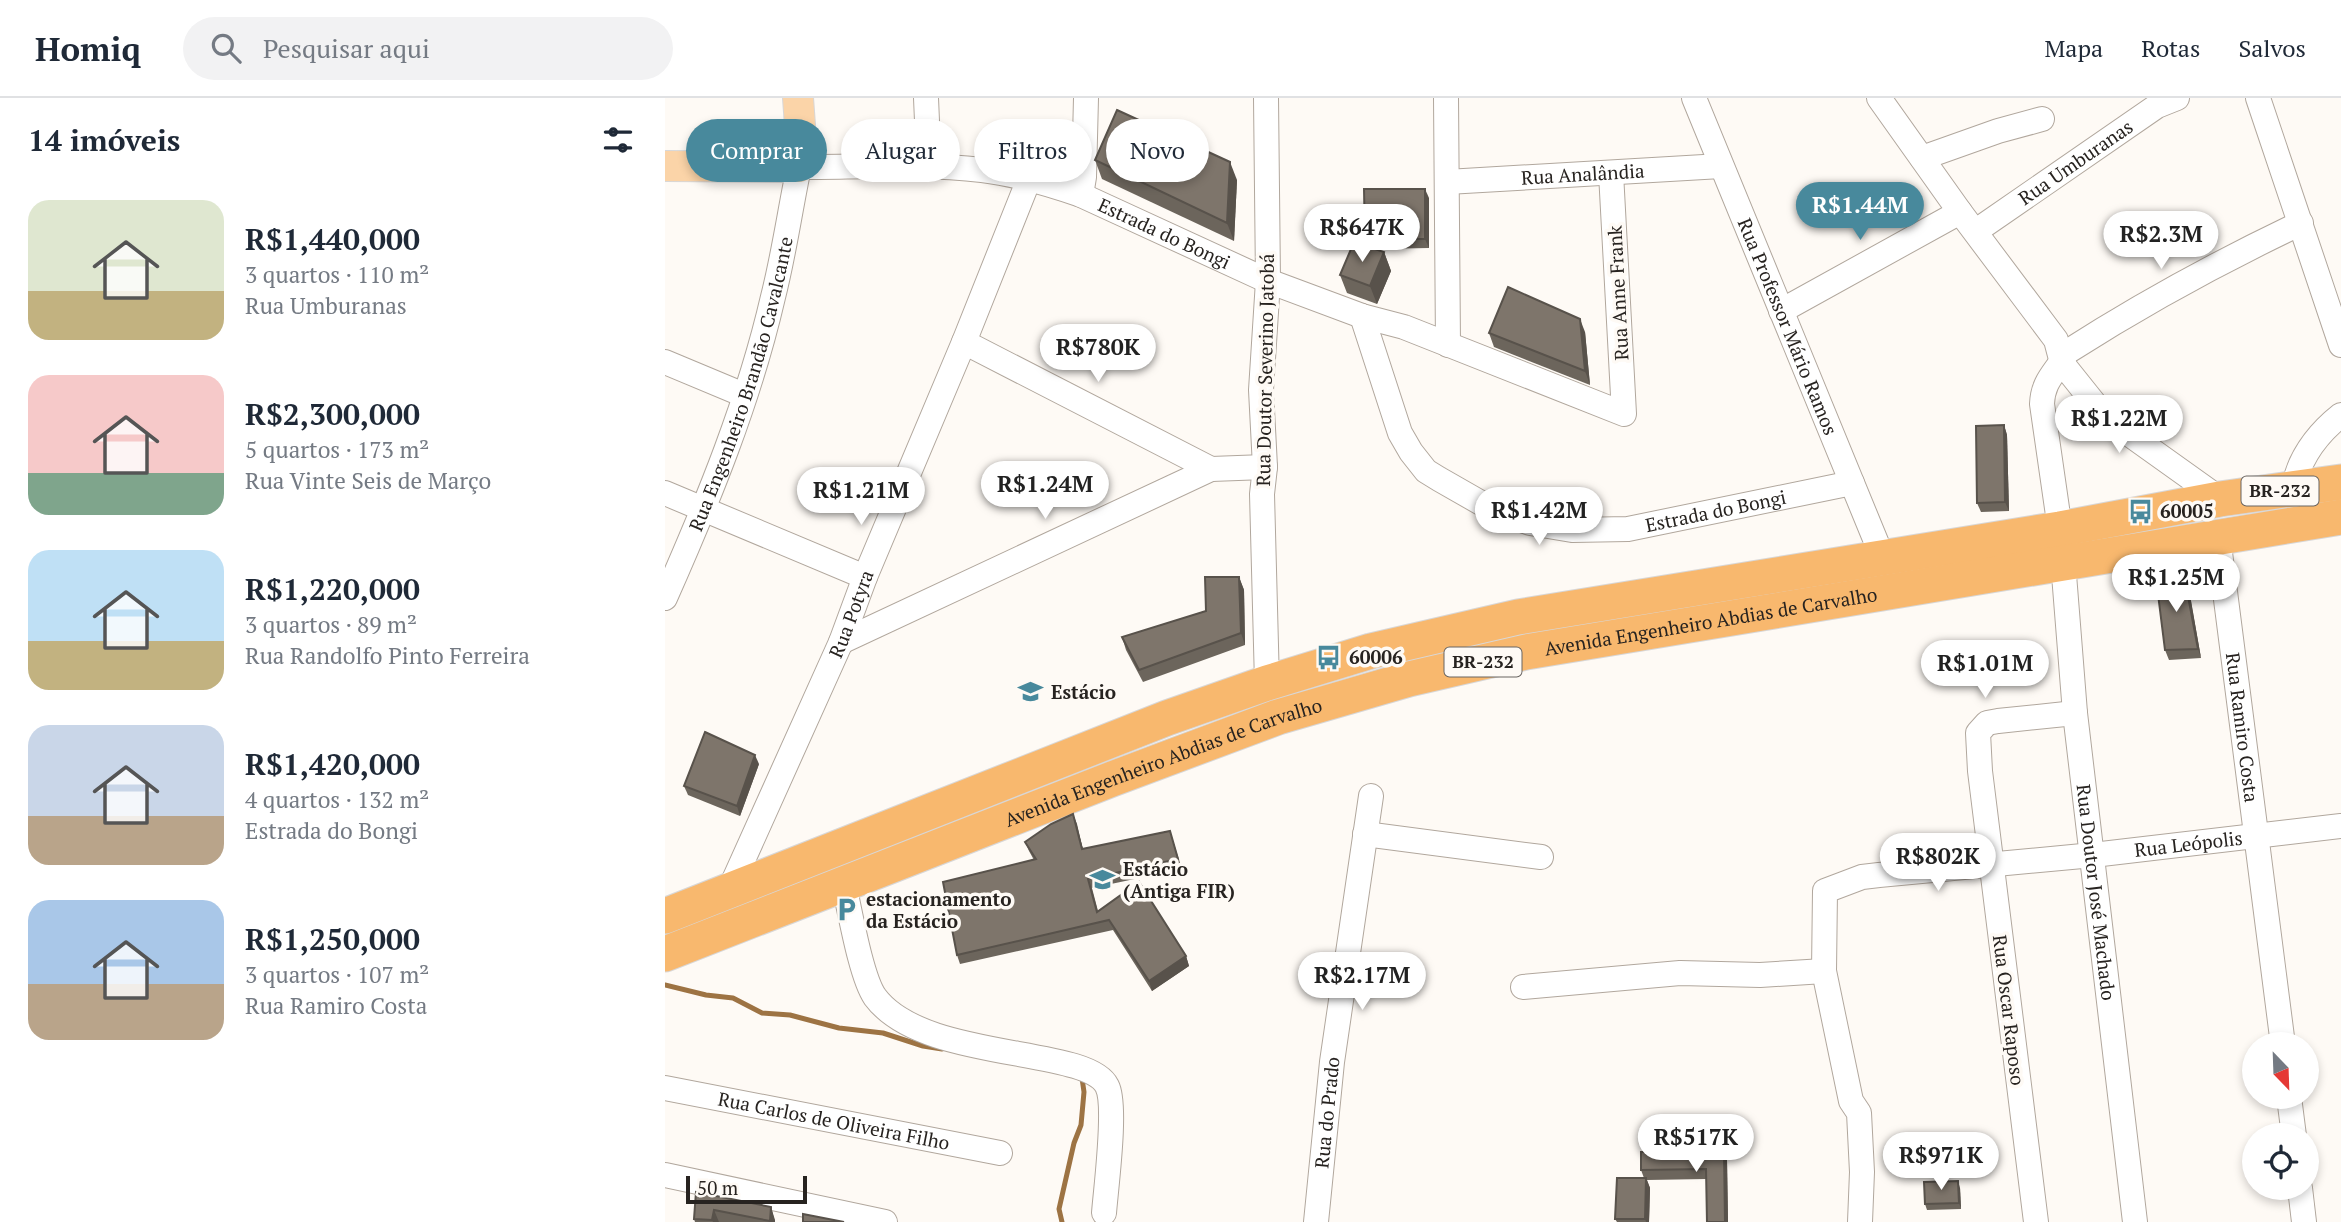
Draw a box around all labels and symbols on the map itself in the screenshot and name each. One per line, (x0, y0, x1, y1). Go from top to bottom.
street label: Rua Umburanas (2013, 114, 2137, 210)
street label: Rua Analândia (1520, 157, 1645, 190)
pin: R$1.44M (1795, 183, 1925, 242)
street label: Estrada do Bongi (1094, 192, 1235, 274)
pin: R$647K (1305, 204, 1419, 264)
pin: R$2.3M (2104, 212, 2218, 271)
street label: Rua Professor Mário Ramos (1733, 214, 1844, 438)
street label: Rua Anne Frank (1601, 225, 1634, 361)
street label: Rua Engenheiro Brandão Cavalcante (682, 234, 798, 535)
street label: Rua Doutor Severino Jatobá (1250, 253, 1279, 487)
pin: R$780K (1041, 324, 1155, 384)
pin: R$1.22M (2054, 396, 2184, 455)
pin: R$1.24M (980, 462, 1110, 521)
pin: R$1.21M (796, 468, 926, 527)
road number: BR-232 (2241, 477, 2319, 506)
street label: Estrada do Bongi (1643, 484, 1788, 537)
pin: R$1.42M (1474, 488, 1604, 547)
bus stop icon: 60005 (2126, 497, 2154, 525)
place label: 60005 (2160, 498, 2214, 523)
pin: R$1.25M (2111, 554, 2241, 614)
street label: Rua Potyra (823, 565, 879, 661)
street label: Avenida Engenheiro Abdias de Carvalho (1542, 581, 1879, 661)
pin: R$1.01M (1920, 640, 2050, 700)
bus stop icon: 60006 (1315, 643, 1343, 671)
place label: 60006 (1349, 644, 1403, 669)
road number: BR-232 (1445, 648, 1521, 676)
street label: Rua Ramiro Costa (2221, 651, 2265, 804)
school or university icon: Estácio (1017, 678, 1045, 706)
place label: Estácio (1051, 679, 1116, 704)
street label: Avenida Engenheiro Abdias de Carvalho (1001, 692, 1325, 832)
street label: Rua Doutor José Machado (2071, 783, 2122, 1002)
street label: Rua Leópolis (2133, 825, 2244, 862)
pin: R$802K (1881, 834, 1995, 893)
place label: Estácio (Antiga FIR) (1123, 856, 1235, 903)
school or university icon: Estácio (Antiga FIR) (1089, 866, 1117, 894)
place label: estacionamento da Estácio (866, 886, 1011, 933)
parking icon: estacionamento da Estácio (832, 896, 860, 924)
street label: Rua Oscar Raposo (1988, 933, 2031, 1087)
pin: R$2.17M (1297, 953, 1427, 1012)
north arrow (2242, 1032, 2319, 1110)
street label: Rua do Prado (1308, 1055, 1345, 1170)
street label: Rua Carlos de Oliveira Filho (716, 1086, 952, 1155)
pin: R$517K (1639, 1114, 1753, 1174)
pin: R$971K (1884, 1132, 1998, 1192)
scale bar (686, 1173, 807, 1205)

